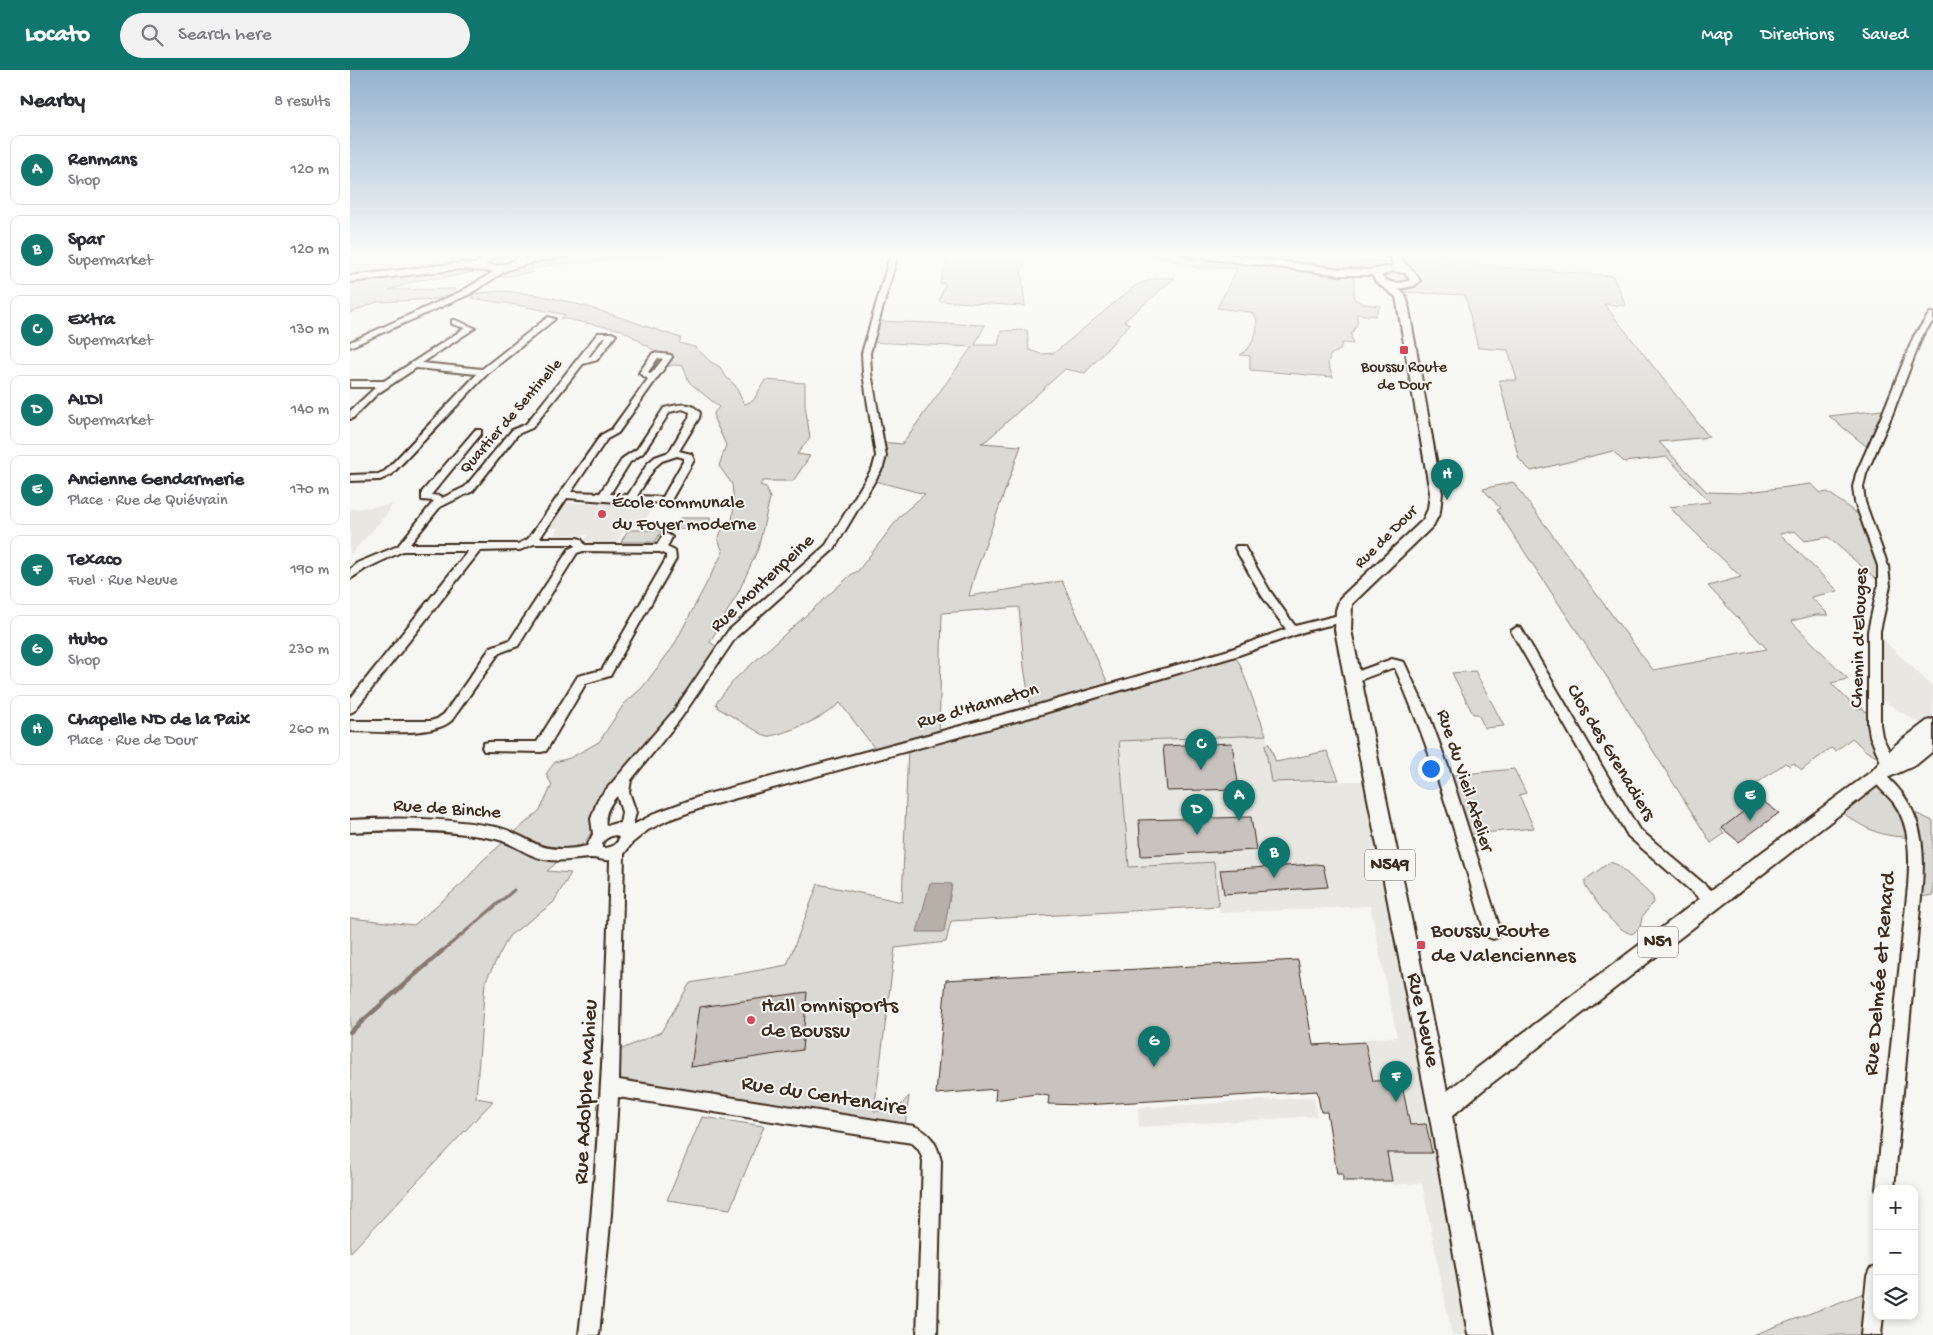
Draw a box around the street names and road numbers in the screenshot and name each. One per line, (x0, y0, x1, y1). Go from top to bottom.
street label: Quartier de Sentinelle (457, 355, 568, 478)
street label: Rue de Dour (1352, 502, 1423, 573)
street label: Rue Montenpeine (706, 530, 820, 638)
street label: Chemin d'Elouges (1846, 567, 1874, 708)
street label: Rue d'Hanneton (915, 679, 1041, 735)
street label: Clos des Grenadiers (1560, 681, 1660, 826)
street label: Rue du Vieil Atelier (1430, 707, 1499, 857)
street label: Rue de Binche (392, 795, 502, 825)
road number: N549 (1365, 850, 1415, 880)
street label: Rue Delmée et Renard (1859, 869, 1903, 1077)
road number: N51 (1638, 926, 1678, 958)
street label: Rue Neuve (1399, 971, 1445, 1070)
street label: Rue Adolphe Mahieu (569, 999, 605, 1185)
street label: Rue du Centenaire (739, 1071, 909, 1123)

